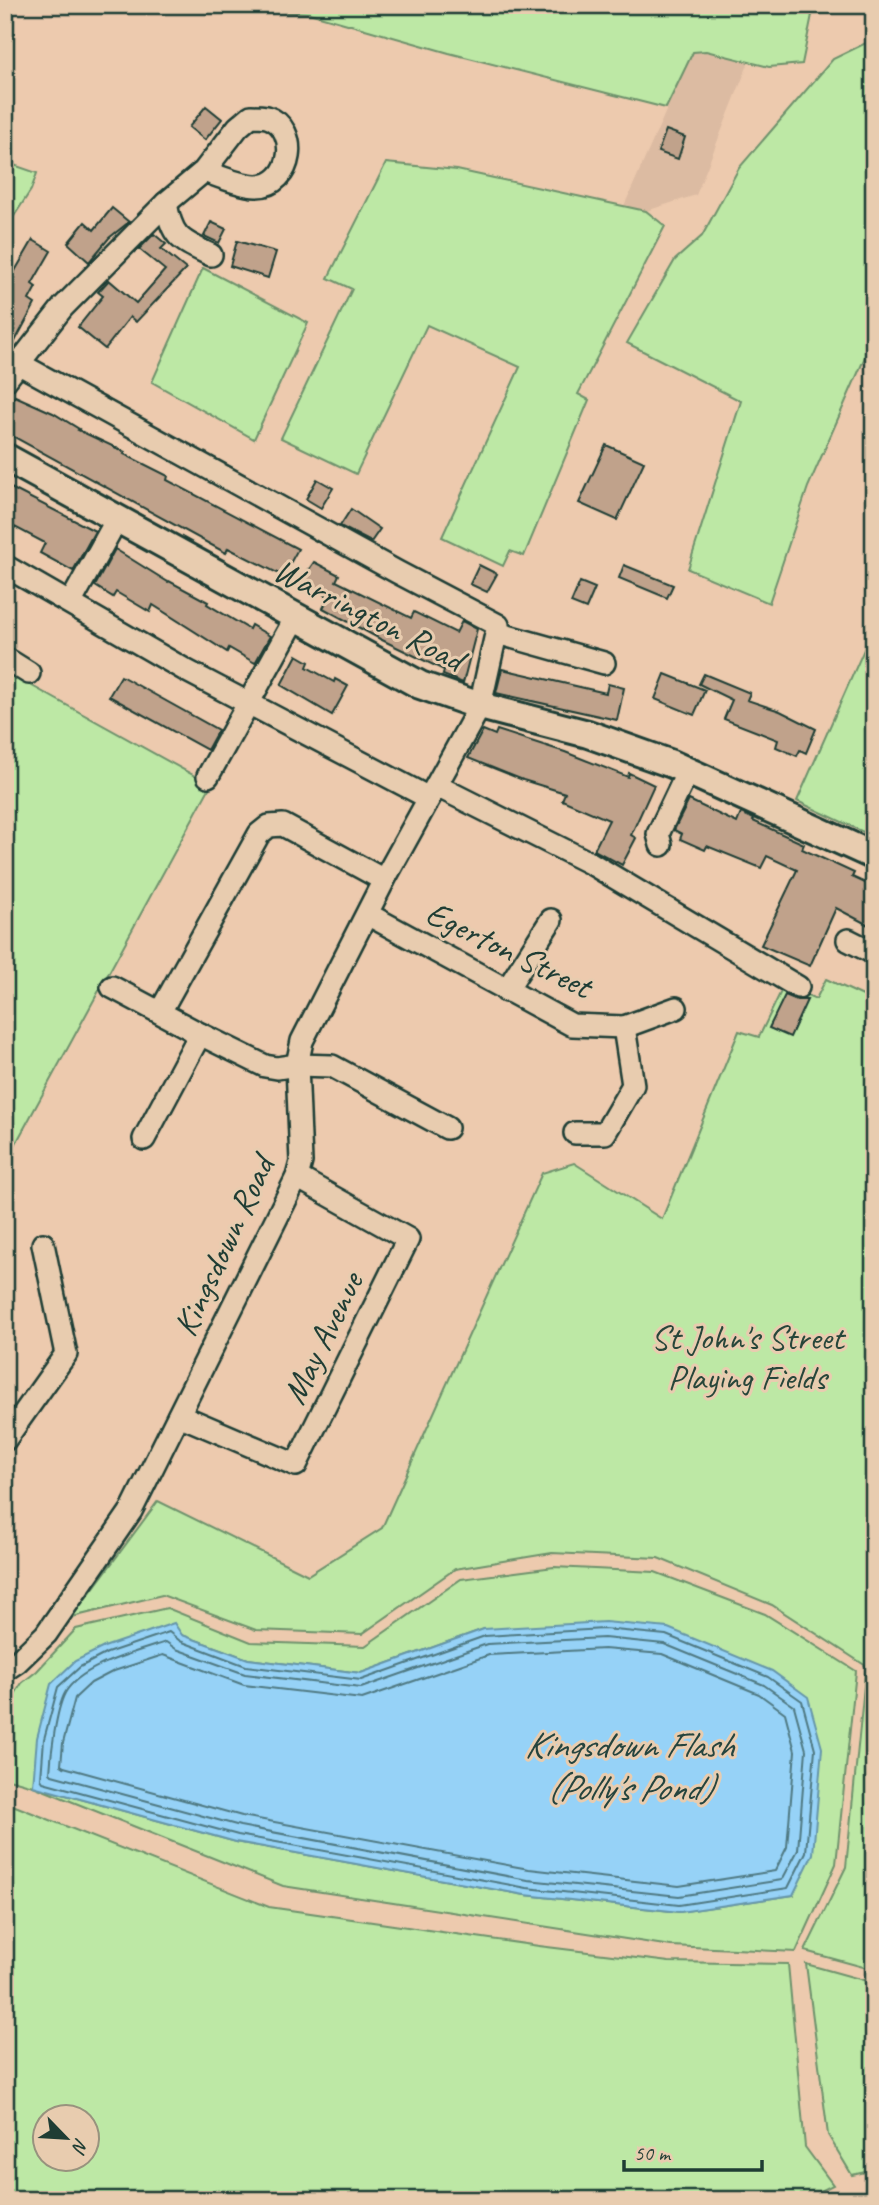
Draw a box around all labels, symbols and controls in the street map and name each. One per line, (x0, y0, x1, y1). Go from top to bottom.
street label: Warrington Road (266, 547, 476, 684)
street label: Egerton Street (419, 890, 602, 1010)
street label: Kingsdown Road (162, 1145, 287, 1343)
street label: May Avenue (271, 1263, 375, 1411)
park label: St John's Street Playing Fields (651, 1315, 847, 1400)
water label: Kingsdown Flash (Polly's Pond) (525, 1721, 736, 1811)
north arrow (32, 2104, 102, 2174)
scale bar (624, 2128, 762, 2172)
text: N (66, 2134, 94, 2158)
text: 50 m (634, 2140, 672, 2166)

